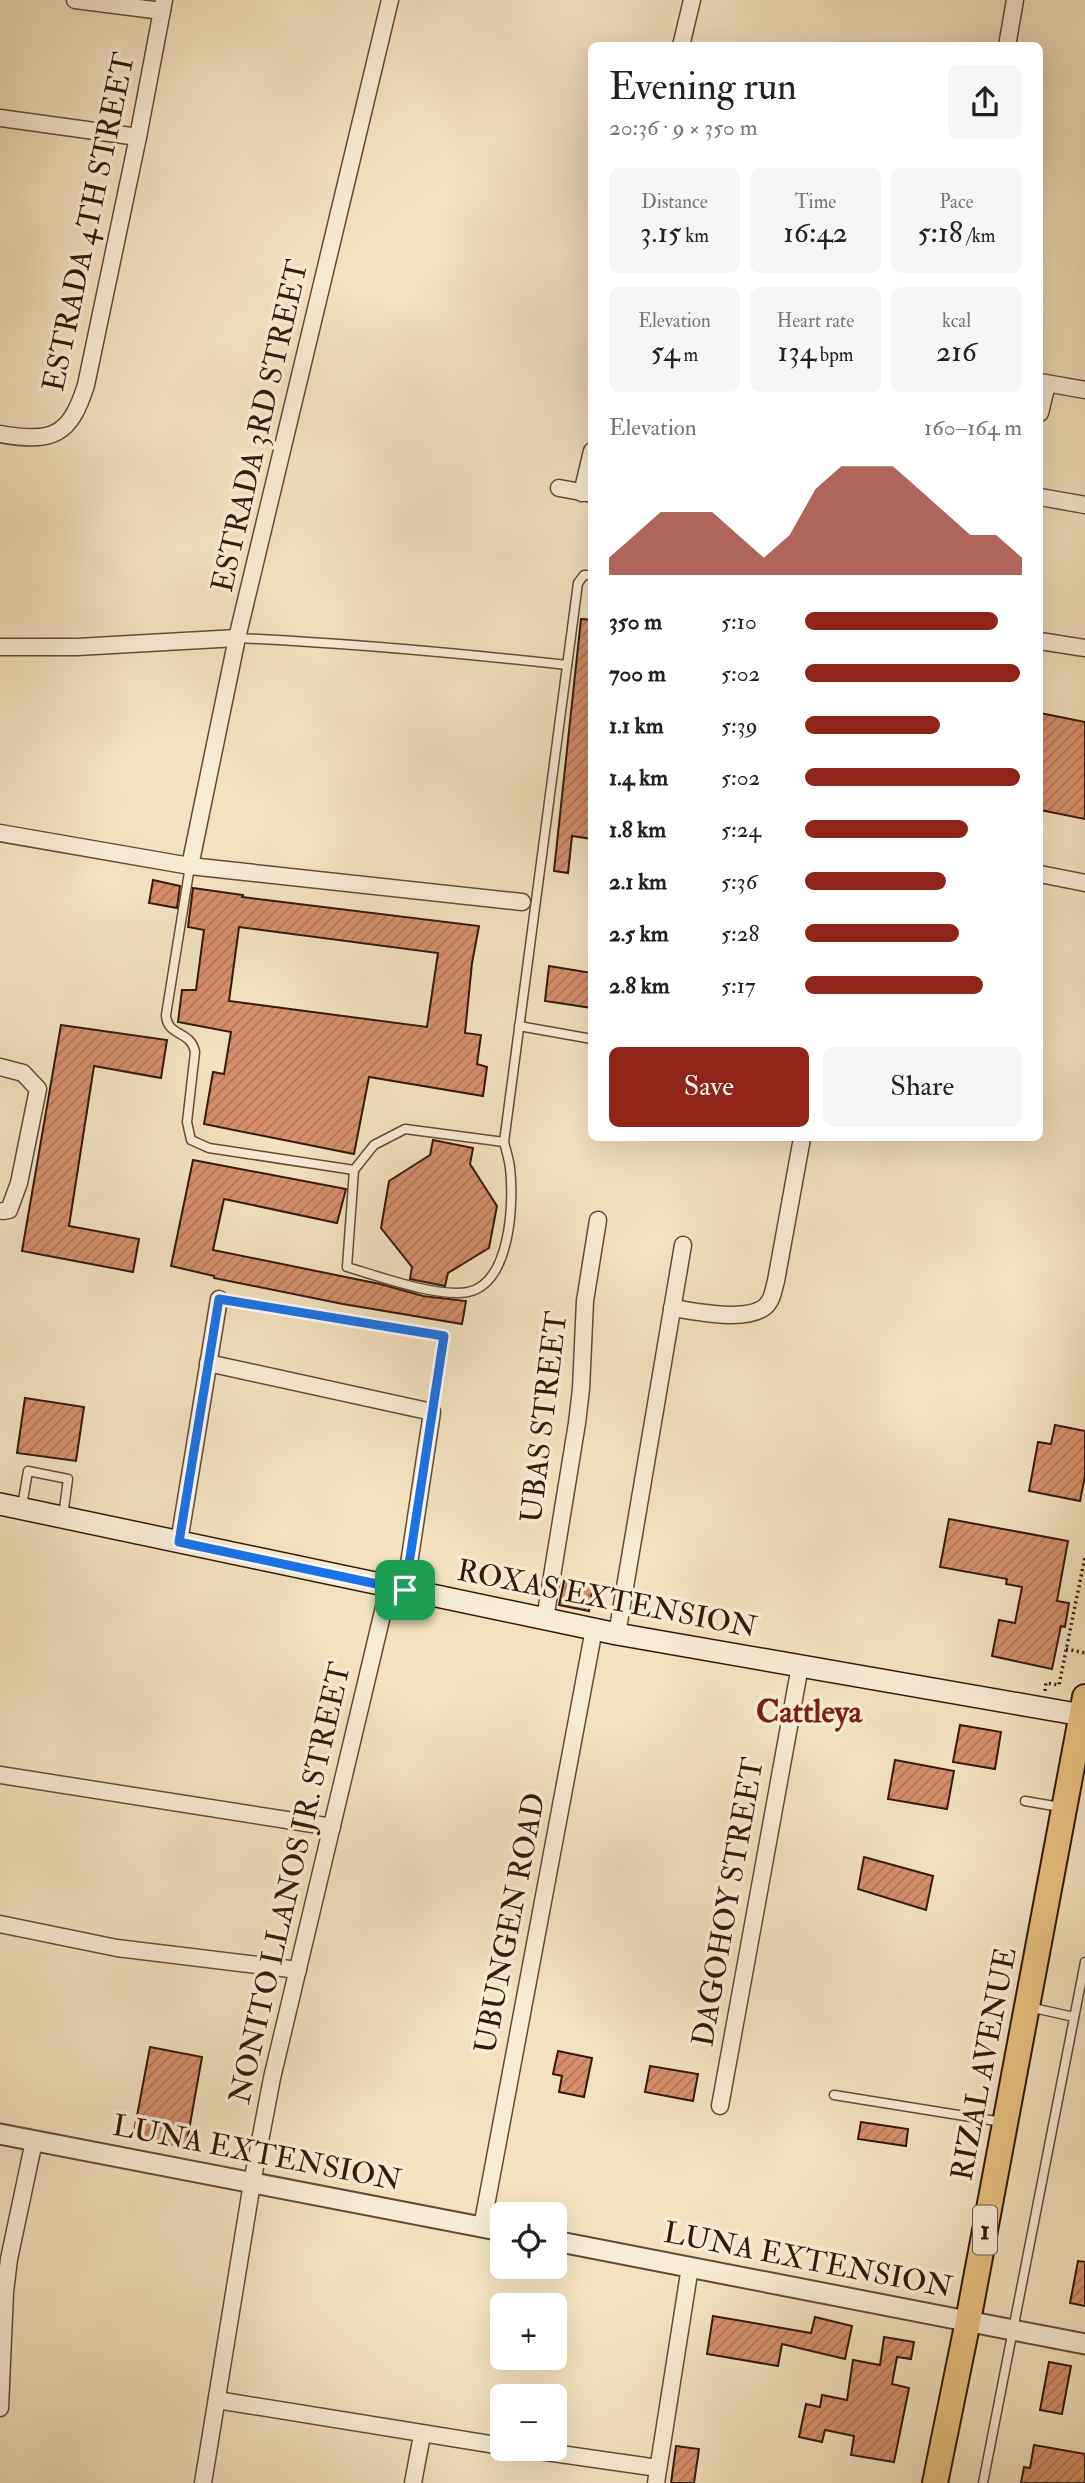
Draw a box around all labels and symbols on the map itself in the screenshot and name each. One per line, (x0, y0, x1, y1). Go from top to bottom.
street label: ESTRADA 4TH STREET (35, 49, 143, 395)
street label: ESTRADA 3RD STREET (204, 256, 316, 596)
street label: UBAS STREET (513, 1309, 575, 1525)
street label: ROXAS EXTENSION (454, 1552, 760, 1646)
pin (375, 1560, 435, 1620)
street label: NONITO LLANOS JR. STREET (221, 1659, 359, 2107)
district label: Cattleya (756, 1692, 863, 1732)
street label: DAGOHOY STREET (684, 1755, 772, 2049)
street label: UBUNGEN ROAD (467, 1790, 553, 2056)
street label: RIZAL AVENUE (943, 1944, 1025, 2184)
street label: LUNA EXTENSION (110, 2107, 405, 2199)
road number: 1 (973, 2206, 997, 2254)
street label: LUNA EXTENSION (661, 2214, 956, 2306)

